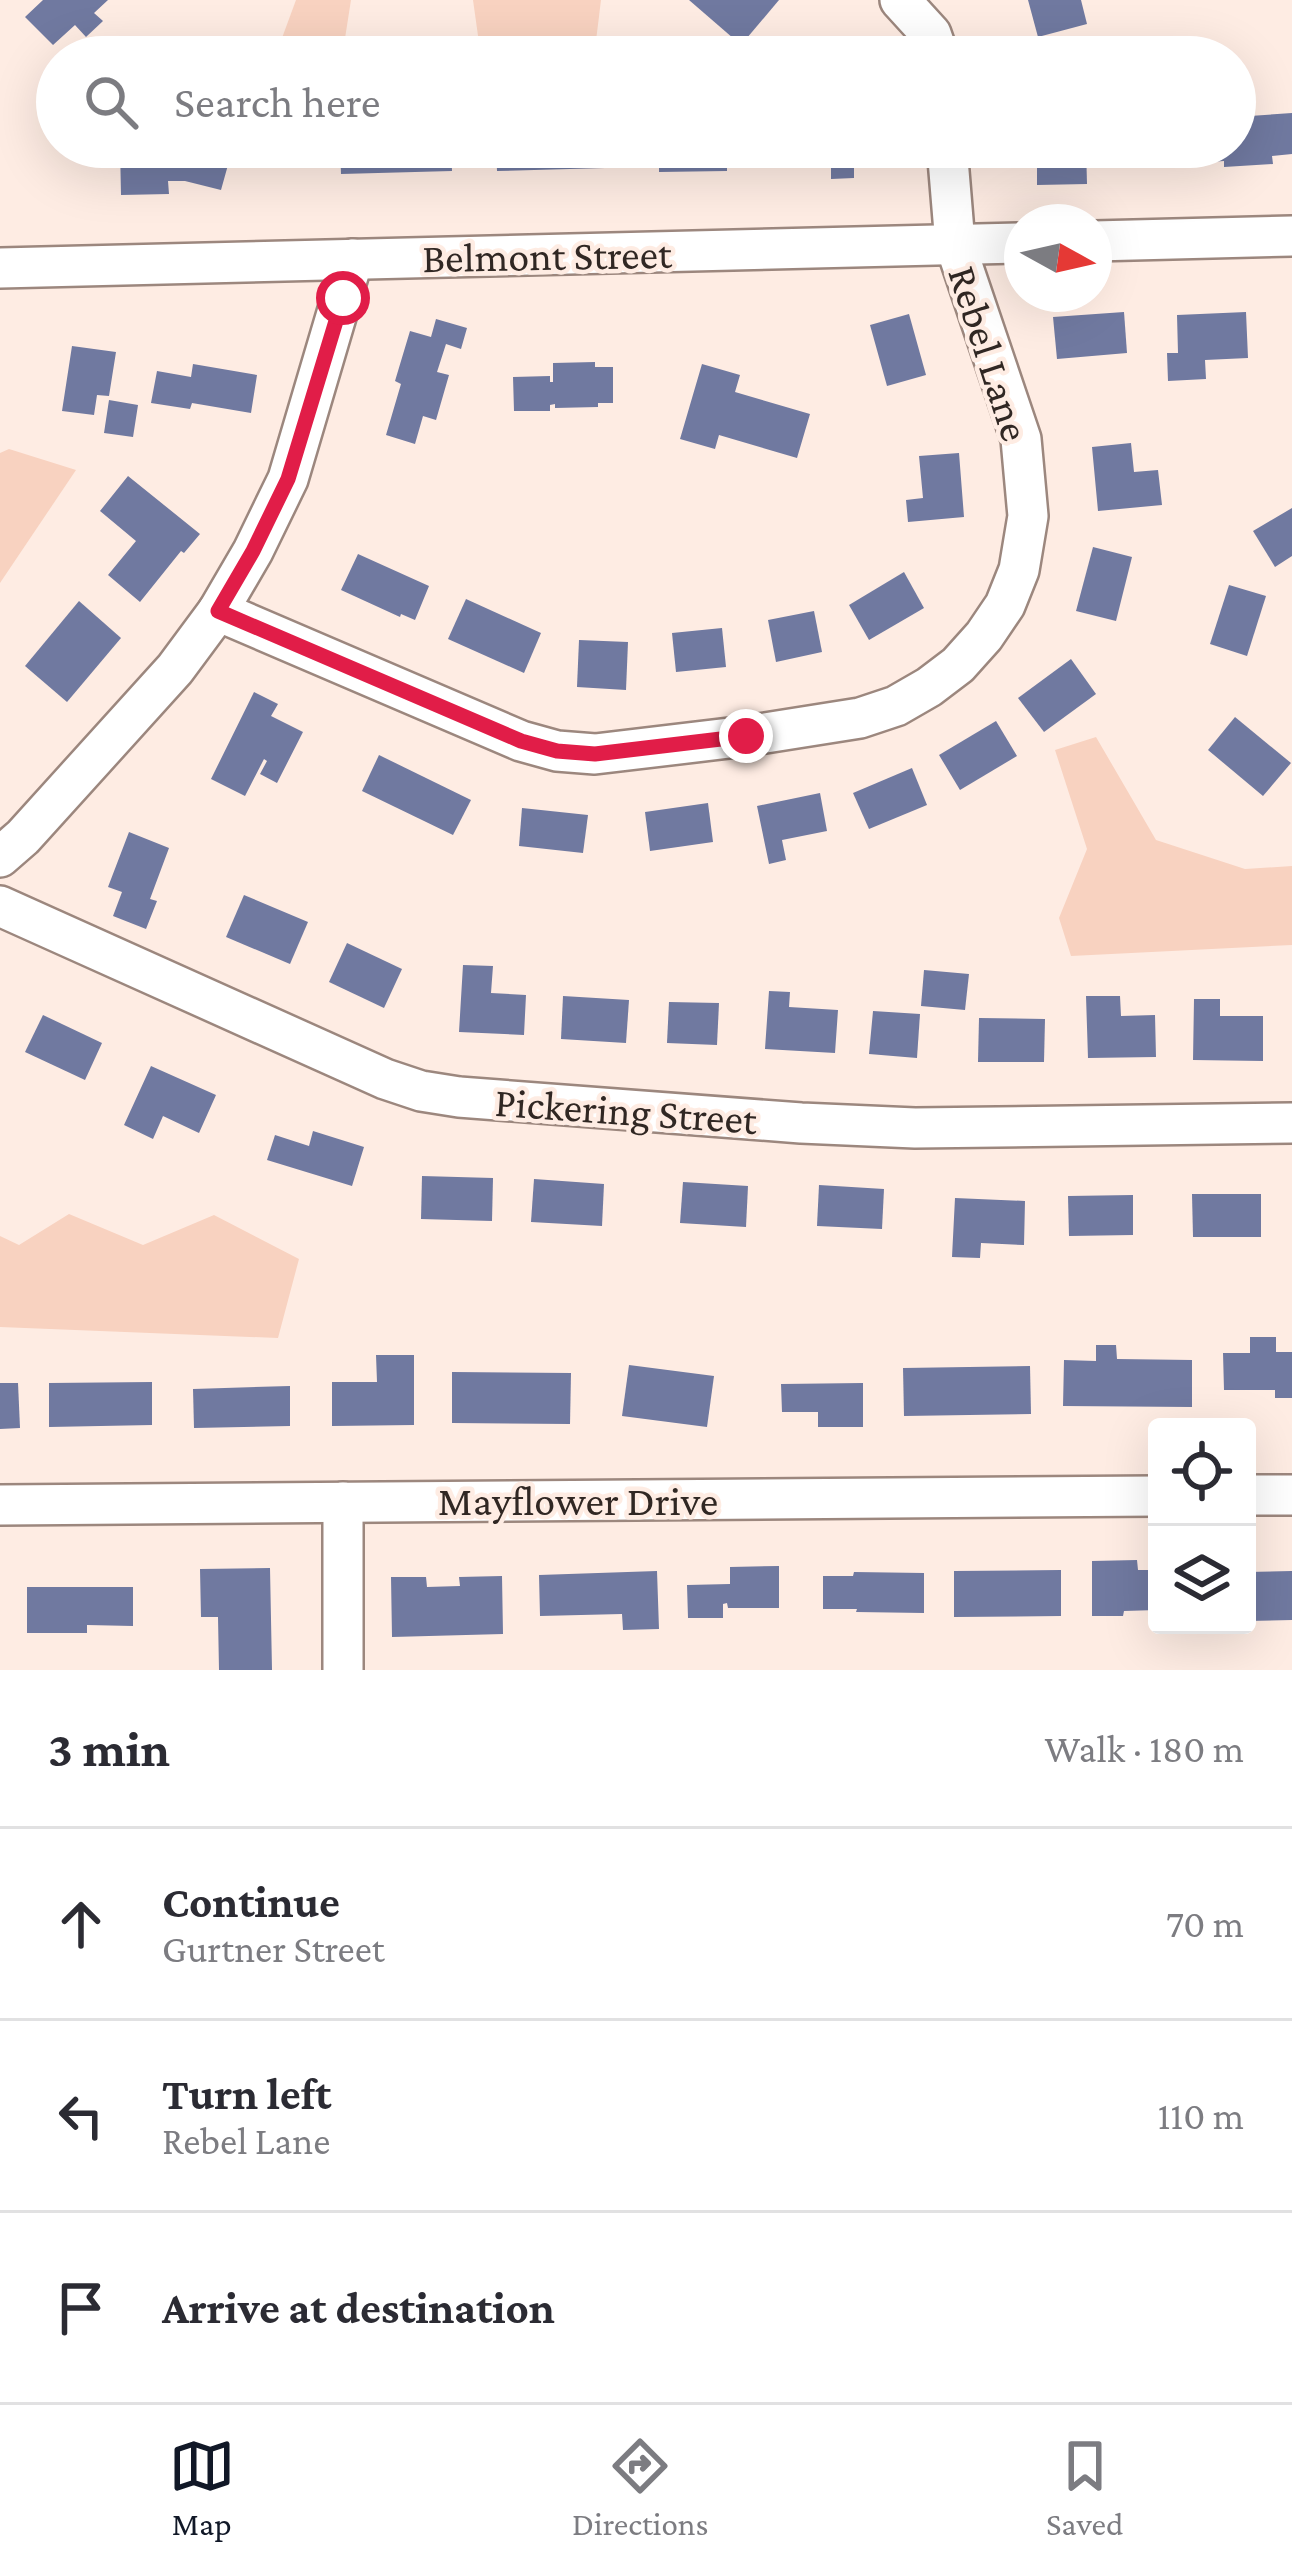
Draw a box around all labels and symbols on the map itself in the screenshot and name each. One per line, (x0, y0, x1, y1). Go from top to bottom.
north arrow (1004, 204, 1112, 312)
street label: Belmont Street (422, 230, 673, 281)
street label: Rebel Lane (939, 260, 1040, 447)
route start (316, 271, 370, 325)
route end (719, 709, 773, 763)
street label: Pickering Street (493, 1078, 760, 1143)
street label: Mayflower Drive (438, 1477, 718, 1524)

